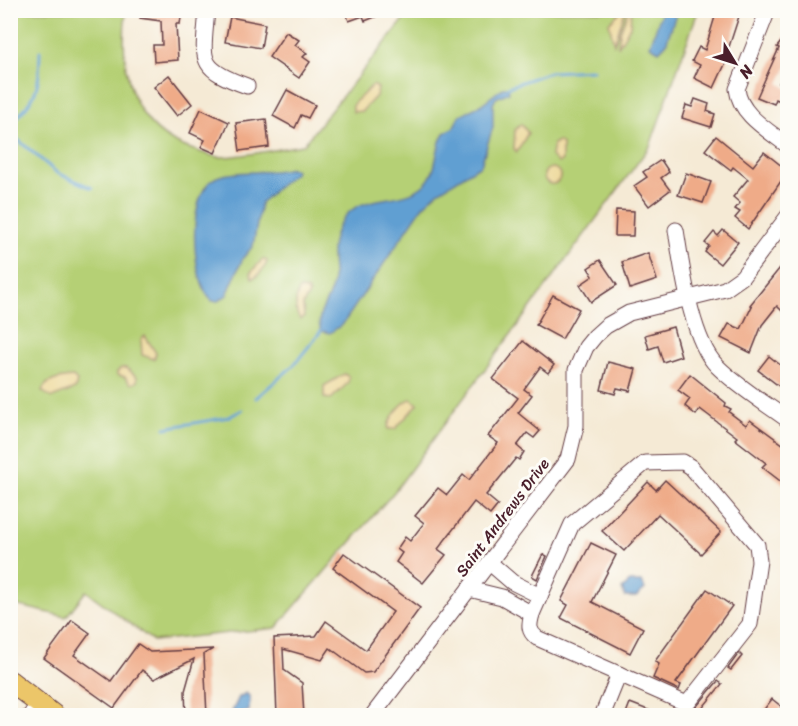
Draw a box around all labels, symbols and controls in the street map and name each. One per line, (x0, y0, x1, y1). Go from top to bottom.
north arrow (705, 33, 765, 93)
text: N (731, 58, 762, 86)
street label: Saint Andrews Drive (448, 451, 557, 583)

